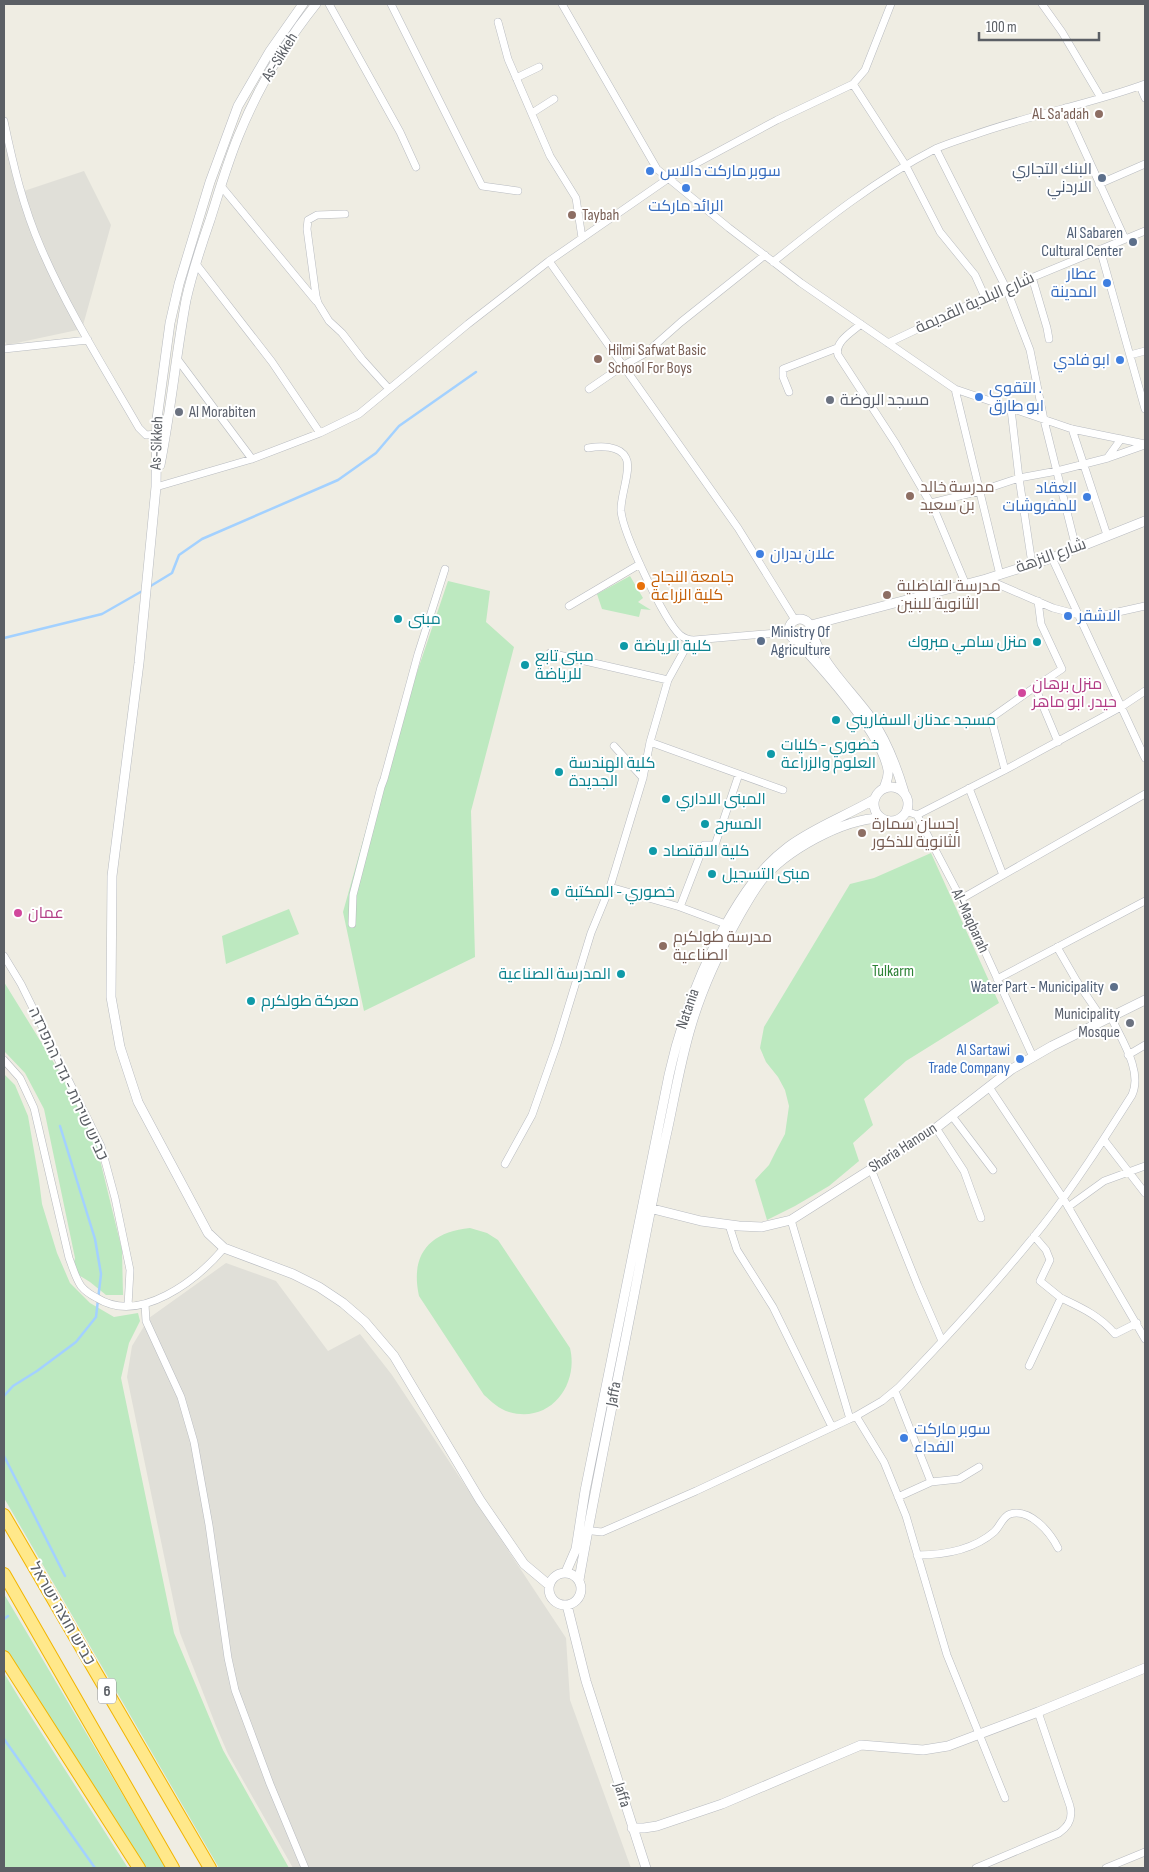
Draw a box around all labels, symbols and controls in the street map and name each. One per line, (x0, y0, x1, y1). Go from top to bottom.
scale bar (979, 10, 1099, 42)
text: 100 m (986, 18, 1017, 37)
street label: As-Sikkeh (257, 29, 302, 86)
place label: AL Sa'adah (1031, 105, 1089, 124)
marker: AL Sa'adah (1093, 108, 1105, 120)
place label: البنك التجاري الاردني (1012, 160, 1092, 200)
place label: سوبر ماركت دالاس (660, 162, 781, 181)
marker: سوبر ماركت دالاس (644, 165, 656, 177)
marker: البنك التجاري الاردني (1096, 172, 1108, 184)
marker: الرائد ماركت (680, 182, 692, 194)
place label: الرائد ماركت (648, 197, 724, 216)
place label: Taybah (582, 206, 619, 225)
marker: Taybah (566, 209, 578, 221)
place label: Al Sabaren Cultural Center (1041, 224, 1123, 261)
marker: Al Sabaren Cultural Center (1127, 236, 1139, 248)
place label: عطار المدينة (1051, 265, 1097, 302)
street label: شارع البلدية القديمة (913, 268, 1038, 339)
marker: عطار المدينة (1101, 277, 1113, 289)
place label: Hilmi Safwat Basic School For Boys (608, 341, 706, 378)
place label: ابو فادي (1053, 351, 1110, 373)
marker: Hilmi Safwat Basic School For Boys (592, 353, 604, 365)
marker: ابو فادي (1114, 354, 1126, 366)
place label: التقوى . ابو طارق (989, 379, 1044, 416)
place label: مسجد الروضة (840, 391, 929, 410)
marker: التقوى . ابو طارق (973, 391, 985, 403)
marker: مسجد الروضة (824, 394, 836, 406)
place label: Al Morabiten (188, 403, 256, 422)
marker: Al Morabiten (173, 406, 185, 418)
street label: As-Sikkeh (147, 416, 167, 471)
place label: مدرسة خالد بن سعيد (920, 478, 995, 515)
place label: العقاد للمفروشات (1003, 479, 1077, 516)
marker: مدرسة خالد بن سعيد (904, 490, 916, 502)
marker: العقاد للمفروشات (1081, 491, 1093, 503)
street label: شارع النزهة (1013, 534, 1089, 578)
place label: علان بدران (770, 545, 835, 564)
marker: علان بدران (754, 548, 766, 560)
place label: جامعة النجاح كلية الزراعة (651, 568, 734, 605)
place label: مدرسة الفاضلية الثانوية للبنين (897, 577, 1001, 614)
marker: جامعة النجاح كلية الزراعة (635, 580, 647, 592)
marker: مدرسة الفاضلية الثانوية للبنين (881, 589, 893, 601)
place label: الاشقر (1077, 607, 1121, 626)
place label: مبنى (408, 610, 441, 629)
marker: الاشقر (1062, 610, 1074, 622)
marker: مبنى (392, 613, 404, 625)
place label: Ministry Of Agriculture (770, 623, 830, 660)
place label: منزل سامي مبروك (908, 633, 1027, 655)
marker: Ministry Of Agriculture (755, 635, 767, 647)
marker: منزل سامي مبروك (1031, 636, 1043, 648)
place label: كلية الرياضة (634, 637, 712, 656)
marker: كلية الرياضة (618, 640, 630, 652)
place label: مبنى تابع للرياضة (535, 647, 594, 684)
marker: مبنى تابع للرياضة (519, 659, 531, 671)
place label: منزل برهان حيدر. ابو ماهر (1031, 675, 1117, 712)
marker: منزل برهان حيدر. ابو ماهر (1016, 687, 1028, 699)
place label: مسجد عدنان السفاريني (846, 711, 996, 733)
marker: مسجد عدنان السفاريني (830, 714, 842, 726)
place label: خضوري - كليات العلوم والزراعة (781, 736, 879, 774)
marker: خضوري - كليات العلوم والزراعة (765, 748, 777, 760)
place label: كلية الهندسة الجديدة (569, 754, 655, 791)
marker: كلية الهندسة الجديدة (553, 766, 565, 778)
place label: المبنى الاداري (676, 790, 766, 812)
marker: المبنى الاداري (660, 793, 672, 805)
place label: المسرح (715, 815, 762, 835)
place label: إحسان سمارة الثانوية للذكور (871, 815, 961, 852)
marker: المسرح (699, 818, 711, 830)
marker: إحسان سمارة الثانوية للذكور (856, 827, 868, 839)
place label: كلية الاقتصاد (663, 842, 750, 861)
marker: كلية الاقتصاد (647, 845, 659, 857)
place label: مبنى التسجيل (722, 865, 810, 884)
marker: مبنى التسجيل (706, 868, 718, 880)
place label: خصوري - المكتبة (565, 883, 675, 905)
street label: Al-Maqbarah (947, 885, 993, 956)
marker: خصوري - المكتبة (549, 886, 561, 898)
place label: عمان (28, 904, 64, 923)
marker: عمان (12, 907, 24, 919)
place label: مدرسة طولكرم الصناعية (673, 928, 772, 965)
marker: مدرسة طولكرم الصناعية (657, 940, 669, 952)
park label: Tulkarm (872, 962, 914, 981)
place label: المدرسة الصناعية (499, 965, 611, 984)
marker: المدرسة الصناعية (615, 968, 627, 980)
place label: Water Part - Municipality (971, 978, 1104, 997)
marker: Water Part - Municipality (1108, 981, 1120, 993)
street label: Natania (672, 986, 704, 1032)
place label: معركة طولكرم (261, 992, 359, 1012)
marker: معركة طولكرم (245, 995, 257, 1007)
street label: כביש שירות - גדר ההפרדה (24, 1004, 112, 1164)
place label: Municipality Mosque (1054, 1005, 1120, 1042)
marker: Municipality Mosque (1124, 1017, 1136, 1029)
place label: Al Sartawi Trade Company (928, 1041, 1010, 1078)
marker: Al Sartawi Trade Company (1014, 1053, 1026, 1065)
street label: Sharia Hanoun (865, 1119, 941, 1177)
street label: Jaffa (602, 1380, 626, 1409)
place label: سوبر ماركت الفداء (914, 1420, 990, 1457)
marker: سوبر ماركت الفداء (898, 1432, 910, 1444)
street label: כביש חוצה ישראל (25, 1559, 99, 1669)
road number: 6 (98, 1678, 116, 1704)
street label: Jaffa (609, 1779, 635, 1810)

